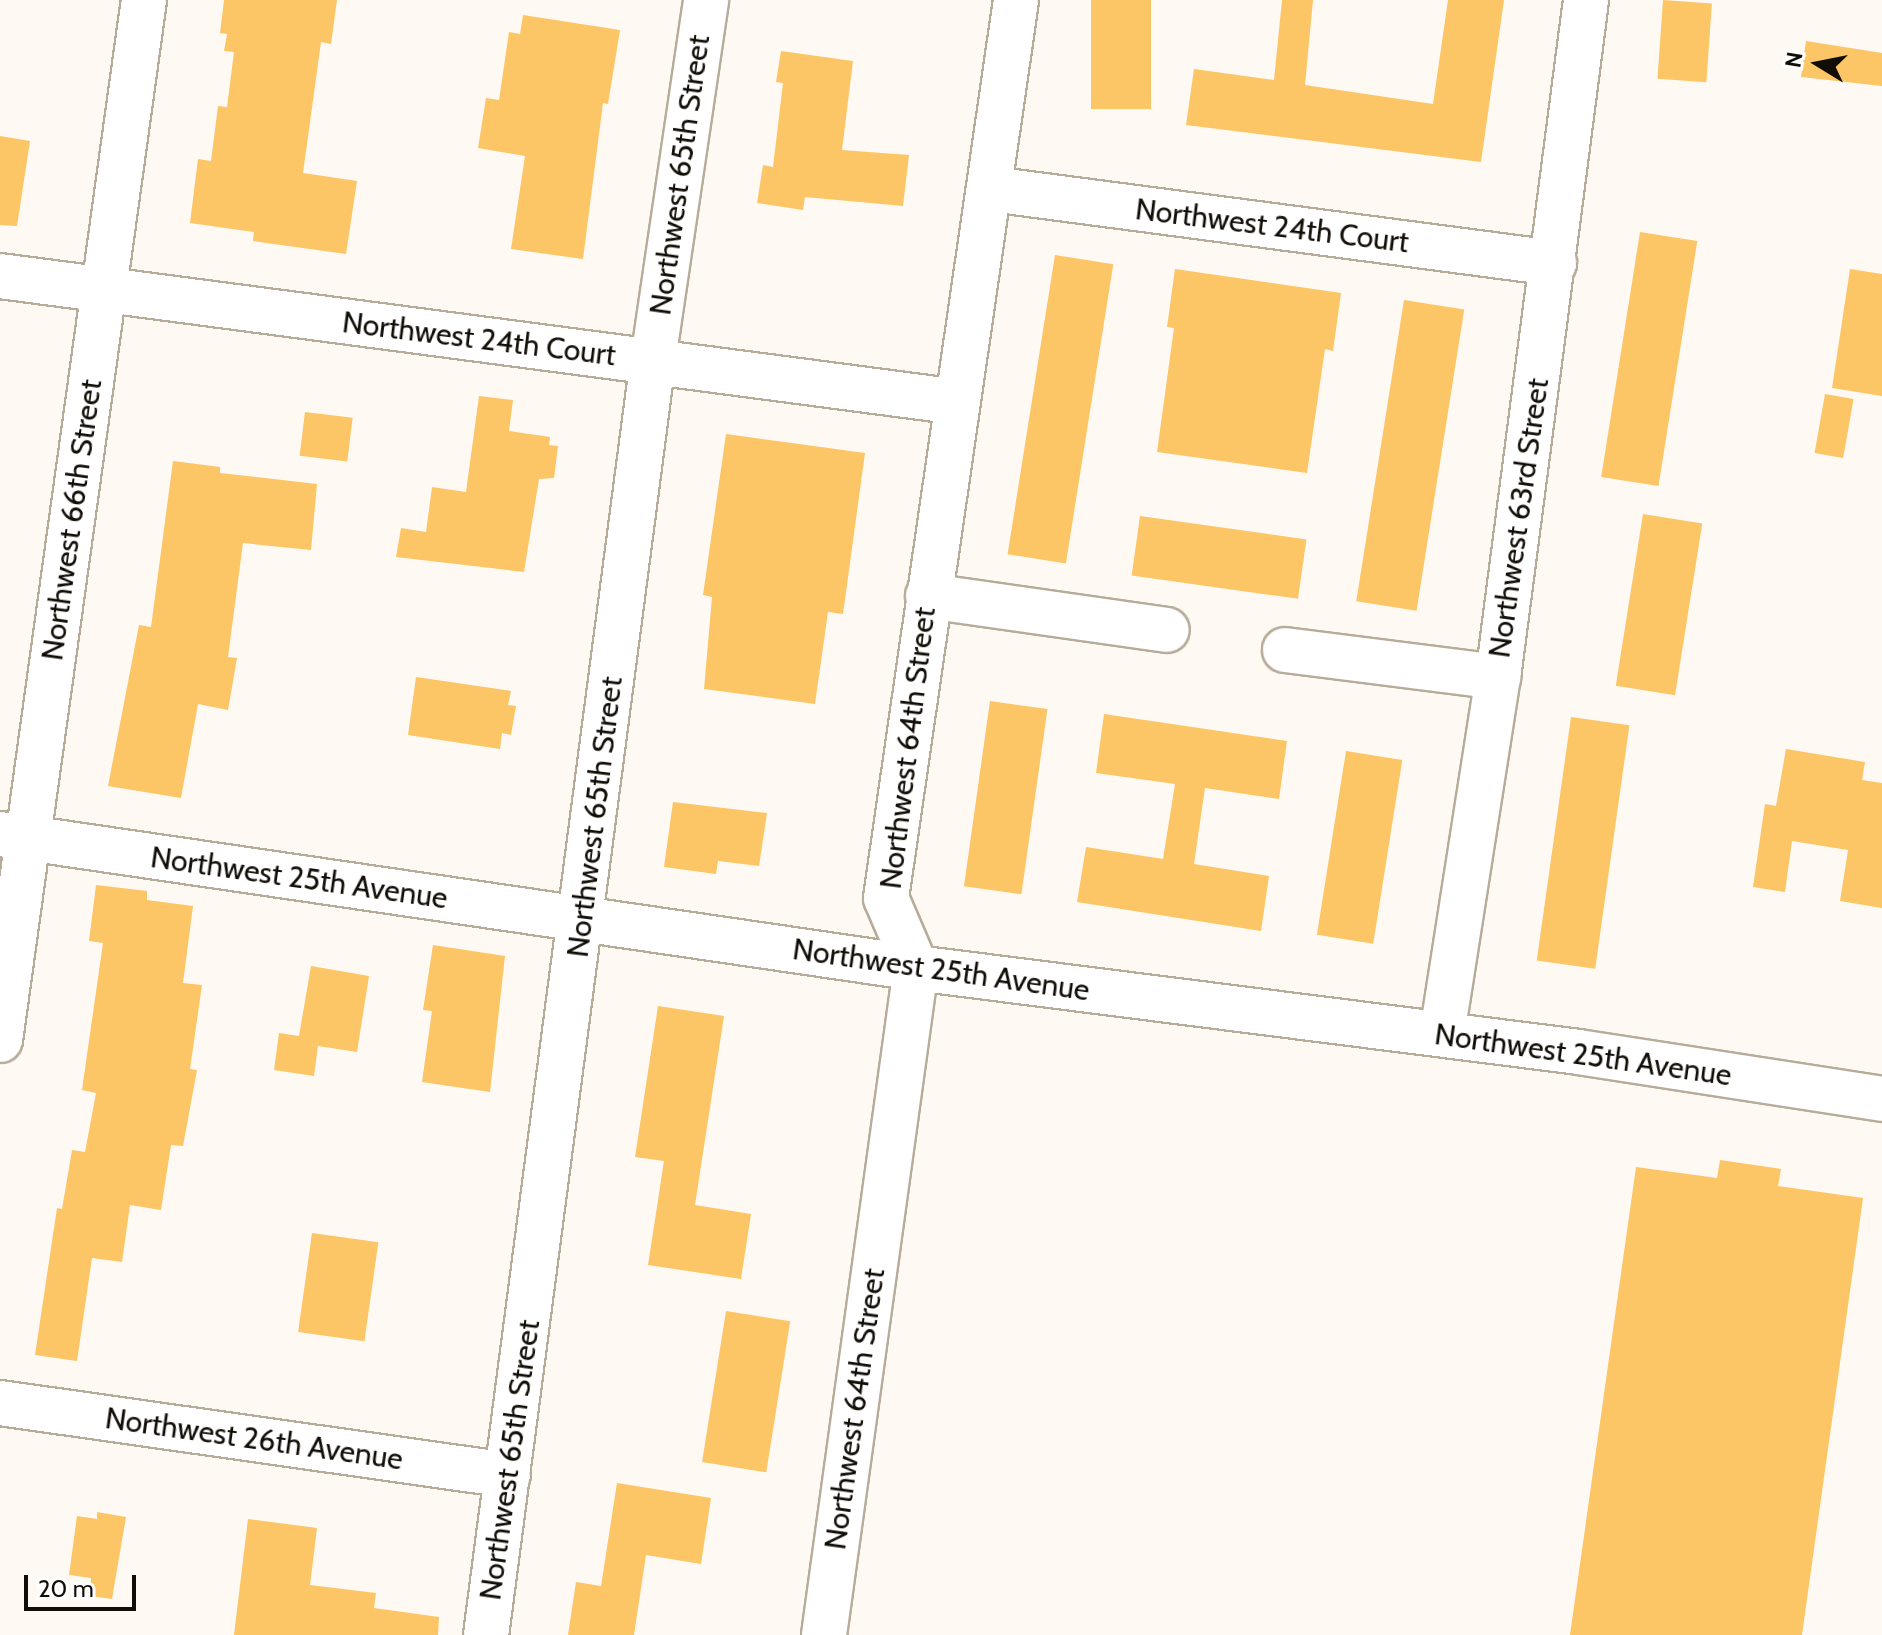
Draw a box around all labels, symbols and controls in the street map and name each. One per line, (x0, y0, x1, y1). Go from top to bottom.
north arrow (1778, 24, 1858, 104)
street label: Northwest 65th Street (643, 33, 717, 317)
text: N (1779, 50, 1809, 70)
street label: Northwest 24th Court (1133, 191, 1411, 261)
street label: Northwest 24th Court (340, 304, 618, 374)
street label: Northwest 63rd Street (1482, 376, 1556, 660)
street label: Northwest 66th Street (34, 377, 110, 663)
street label: Northwest 64th Street (873, 605, 943, 891)
street label: Northwest 65th Street (560, 675, 630, 959)
street label: Northwest 25th Avenue (148, 839, 450, 917)
street label: Northwest 25th Avenue (790, 931, 1092, 1009)
street label: Northwest 25th Avenue (1432, 1016, 1734, 1094)
street label: Northwest 64th Street (817, 1266, 893, 1552)
street label: Northwest 65th Street (473, 1318, 547, 1602)
street label: Northwest 26th Avenue (103, 1400, 405, 1478)
scale bar (28, 1559, 140, 1609)
text: 20 m (38, 1574, 94, 1603)

